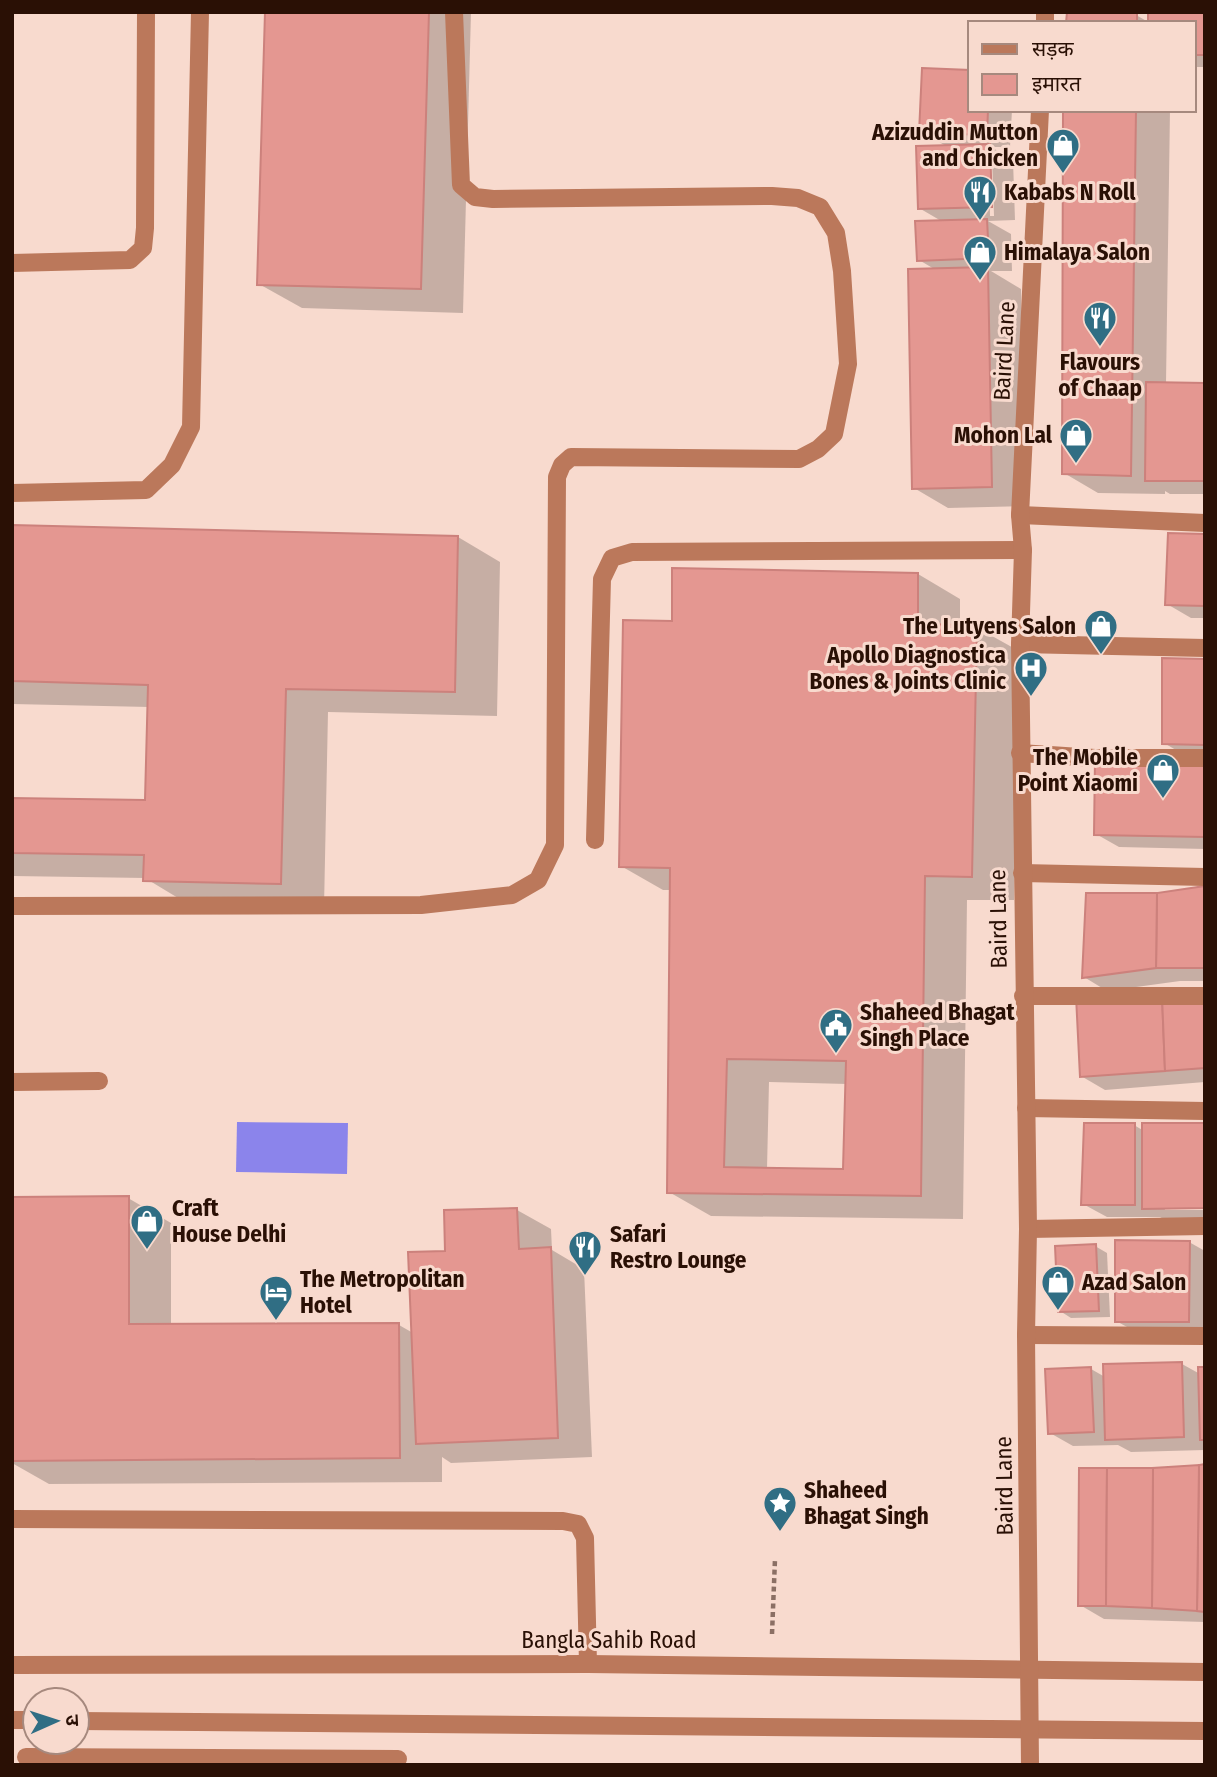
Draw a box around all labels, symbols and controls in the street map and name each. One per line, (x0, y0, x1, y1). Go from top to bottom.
legend (968, 21, 1196, 112)
text: सड़क (1032, 36, 1074, 62)
text: इमारत (1032, 71, 1082, 97)
place label: Azizuddin Mutton and Chicken (871, 118, 1038, 172)
shop icon: Azizuddin Mutton and Chicken (1044, 126, 1082, 175)
restaurant icon: Kababs N Roll (961, 173, 999, 222)
place label: Kababs N Roll (1004, 178, 1136, 206)
shop icon: Himalaya Salon (961, 233, 999, 282)
place label: Himalaya Salon (1004, 238, 1150, 266)
restaurant icon: Flavours of Chaap (1081, 299, 1119, 348)
street label: Baird Lane (987, 301, 1021, 401)
place label: Flavours of Chaap (1058, 348, 1142, 402)
shop icon: Mohon Lal (1057, 416, 1095, 465)
place label: Mohon Lal (954, 421, 1053, 449)
shop icon: The Lutyens Salon (1082, 607, 1120, 656)
place label: The Lutyens Salon (903, 612, 1076, 640)
place label: Apollo Diagnostica Bones & Joints Clinic (810, 641, 1006, 695)
hospital icon: Apollo Diagnostica Bones & Joints Clinic (1012, 649, 1050, 698)
place label: The Mobile Point Xiaomi (1018, 743, 1138, 797)
shop icon: The Mobile Point Xiaomi (1144, 751, 1182, 800)
street label: Baird Lane (983, 869, 1013, 969)
place label: Shaheed Bhagat Singh Place (860, 998, 1016, 1052)
public building icon: Shaheed Bhagat Singh Place (817, 1006, 855, 1055)
place label: Craft House Delhi (172, 1194, 286, 1248)
shop icon: Craft House Delhi (128, 1202, 166, 1251)
place label: Safari Restro Lounge (610, 1220, 747, 1274)
restaurant icon: Safari Restro Lounge (566, 1228, 604, 1277)
shop icon: Azad Salon (1039, 1263, 1077, 1312)
place label: The Metropolitan Hotel (300, 1265, 465, 1319)
place label: Azad Salon (1081, 1268, 1186, 1296)
hotel icon: The Metropolitan Hotel (257, 1273, 295, 1322)
street label: Baird Lane (989, 1436, 1019, 1536)
place label: Shaheed Bhagat Singh (804, 1476, 929, 1530)
place icon: Shaheed Bhagat Singh (761, 1484, 799, 1533)
street label: Bangla Sahib Road (521, 1626, 697, 1654)
north arrow (21, 1686, 91, 1756)
text: उ (61, 1714, 84, 1727)

